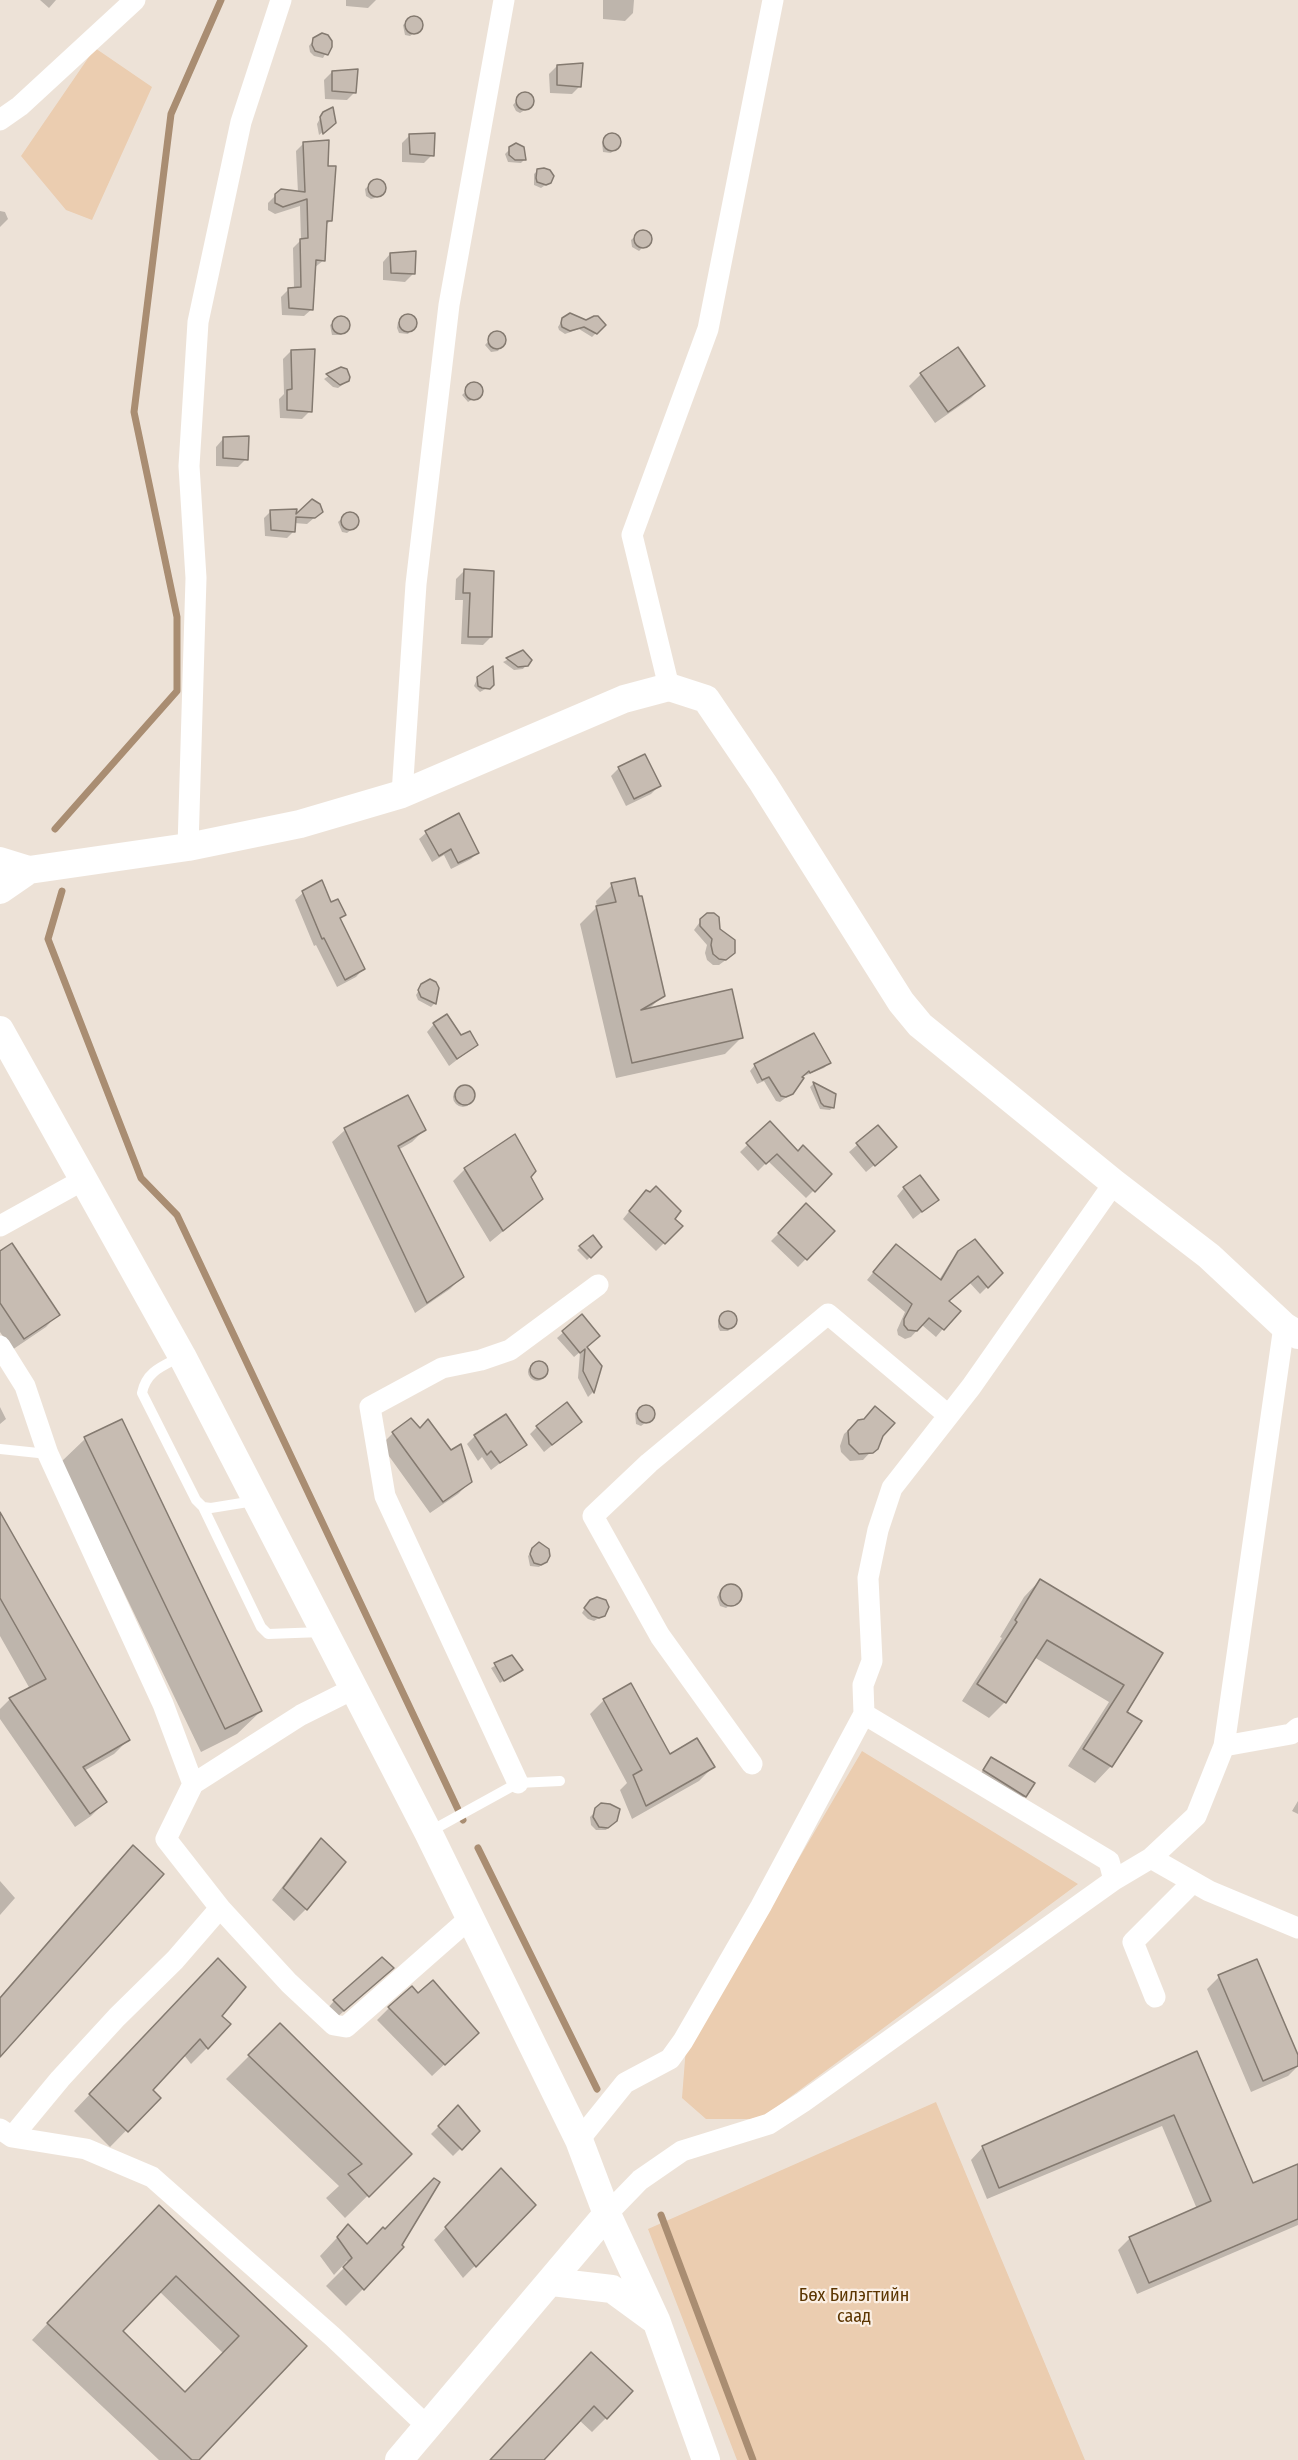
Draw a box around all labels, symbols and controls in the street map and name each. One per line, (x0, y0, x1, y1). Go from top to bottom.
park label: Бөх Билэгтийн саад (799, 2285, 909, 2328)

